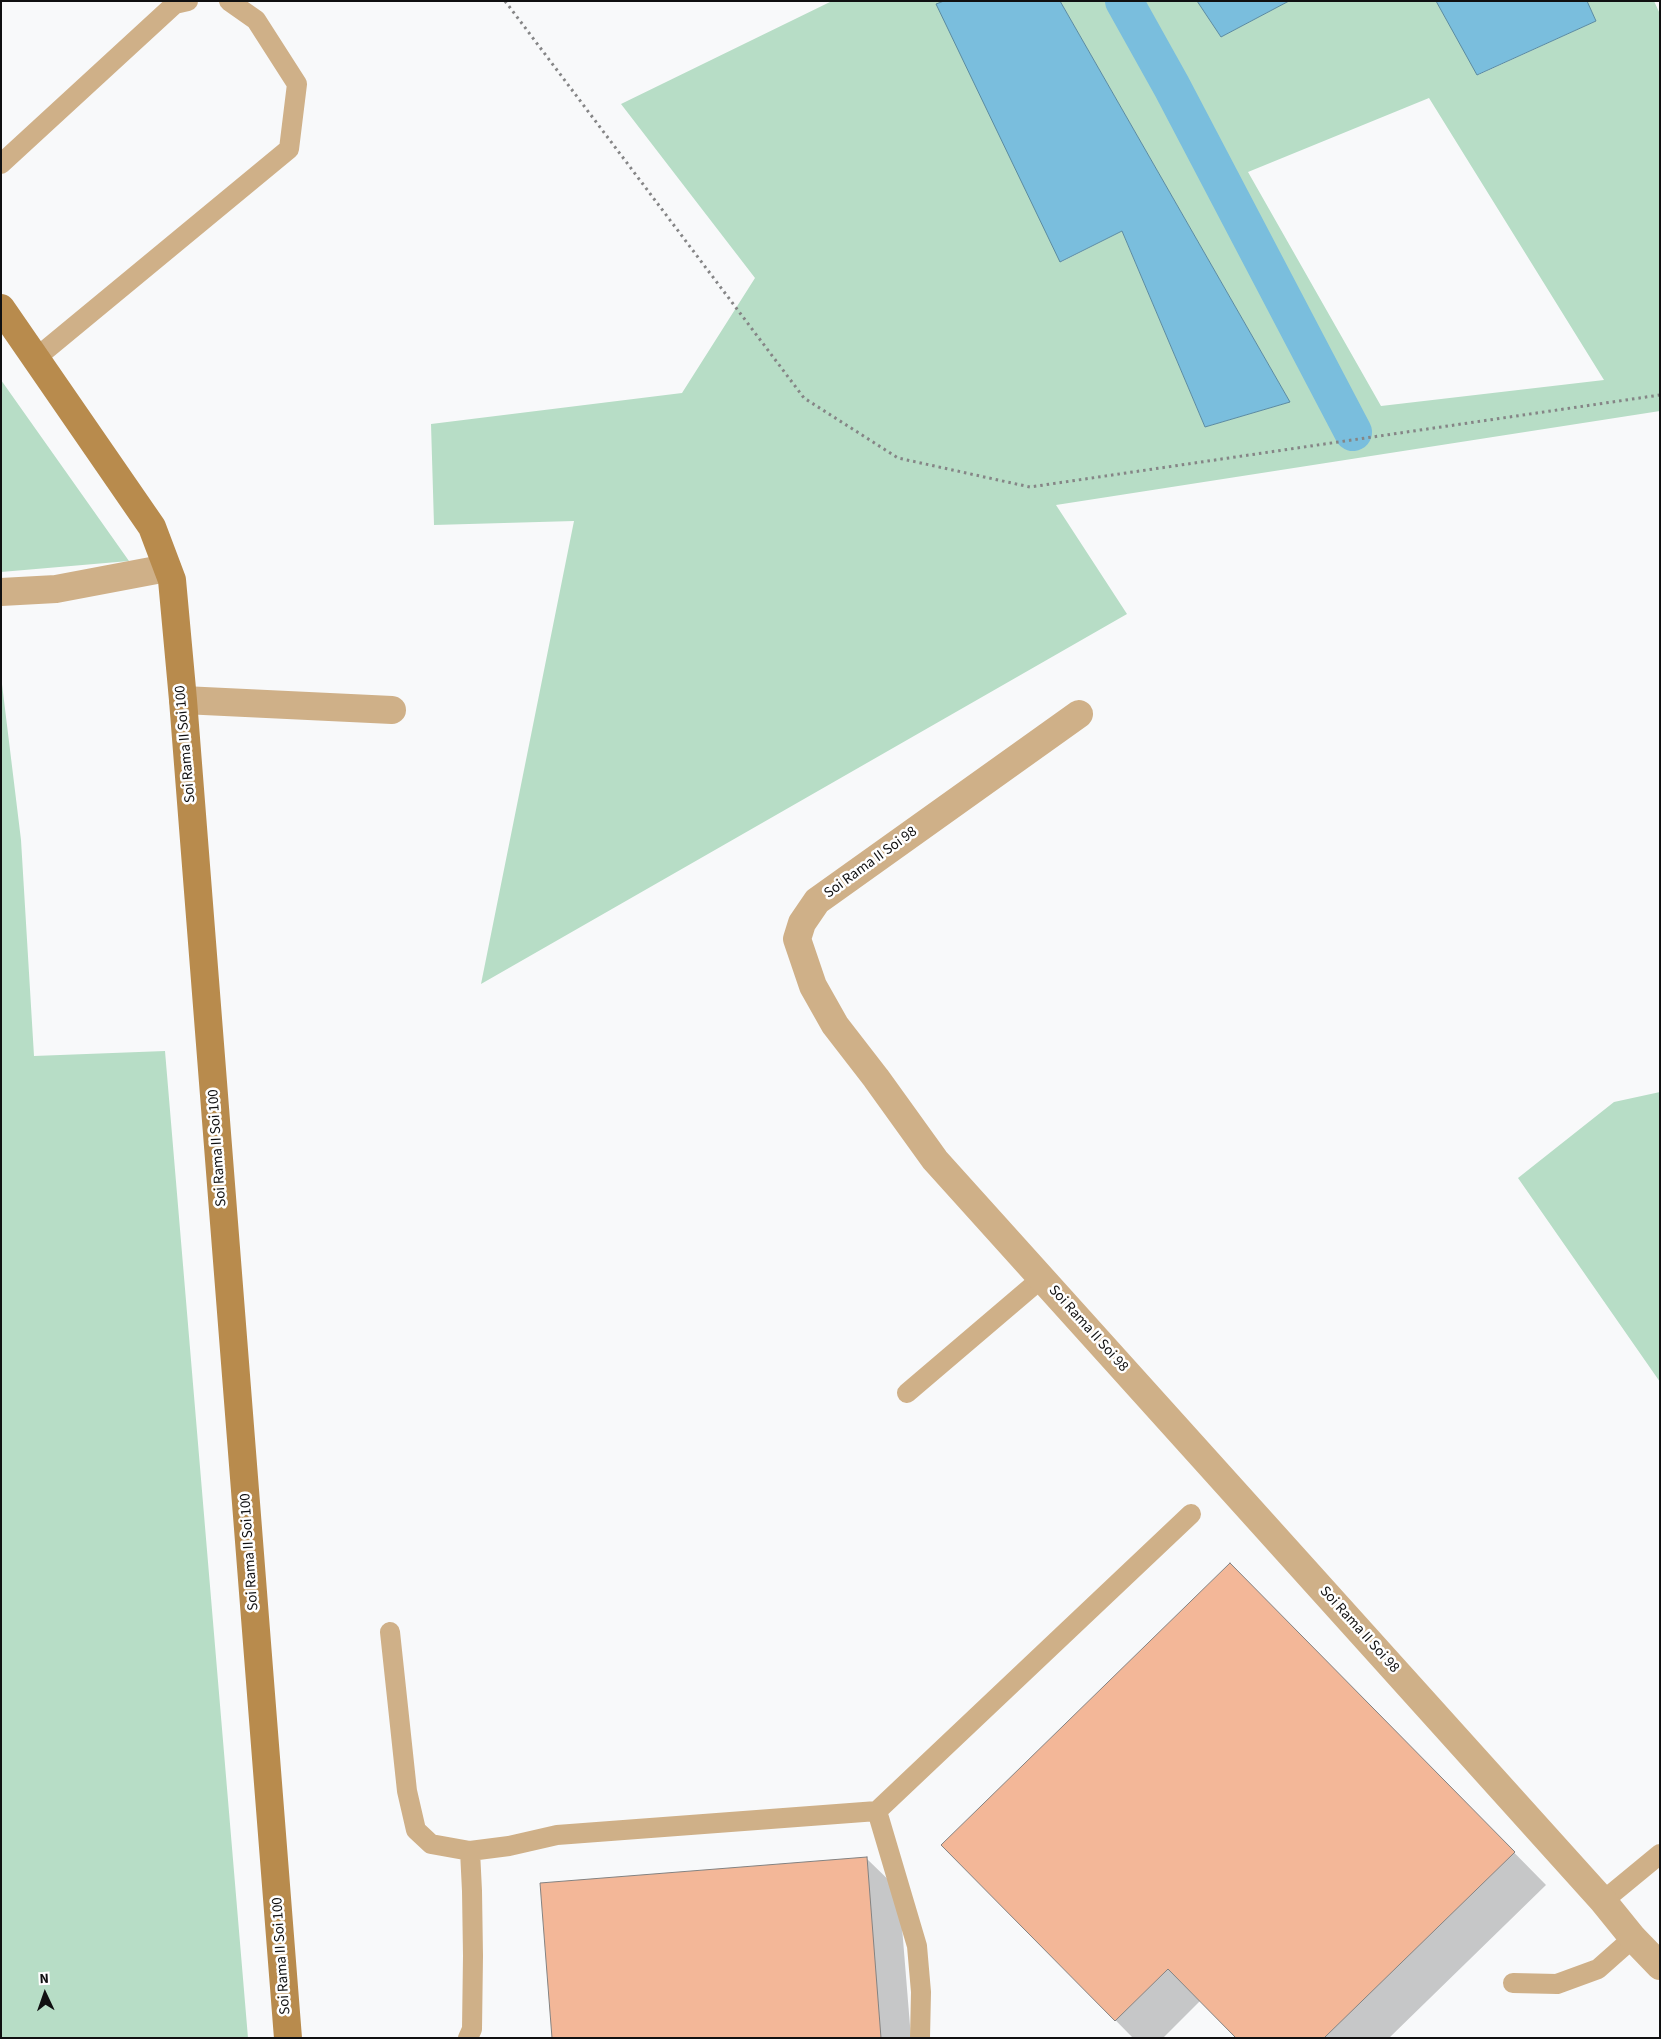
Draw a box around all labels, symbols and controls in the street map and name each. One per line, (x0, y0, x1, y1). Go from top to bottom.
street label: Soi Rama II Soi 100 (172, 684, 200, 804)
street label: Soi Rama II Soi 98 (821, 823, 921, 903)
street label: Soi Rama II Soi 100 (205, 1089, 231, 1207)
street label: Soi Rama II Soi 98 (1044, 1282, 1132, 1376)
street label: Soi Rama II Soi 100 (237, 1493, 263, 1611)
street label: Soi Rama II Soi 98 (1315, 1583, 1403, 1677)
street label: Soi Rama II Soi 100 (269, 1897, 295, 2015)
north arrow (20, 1969, 70, 2019)
text: N (39, 1969, 49, 1989)

